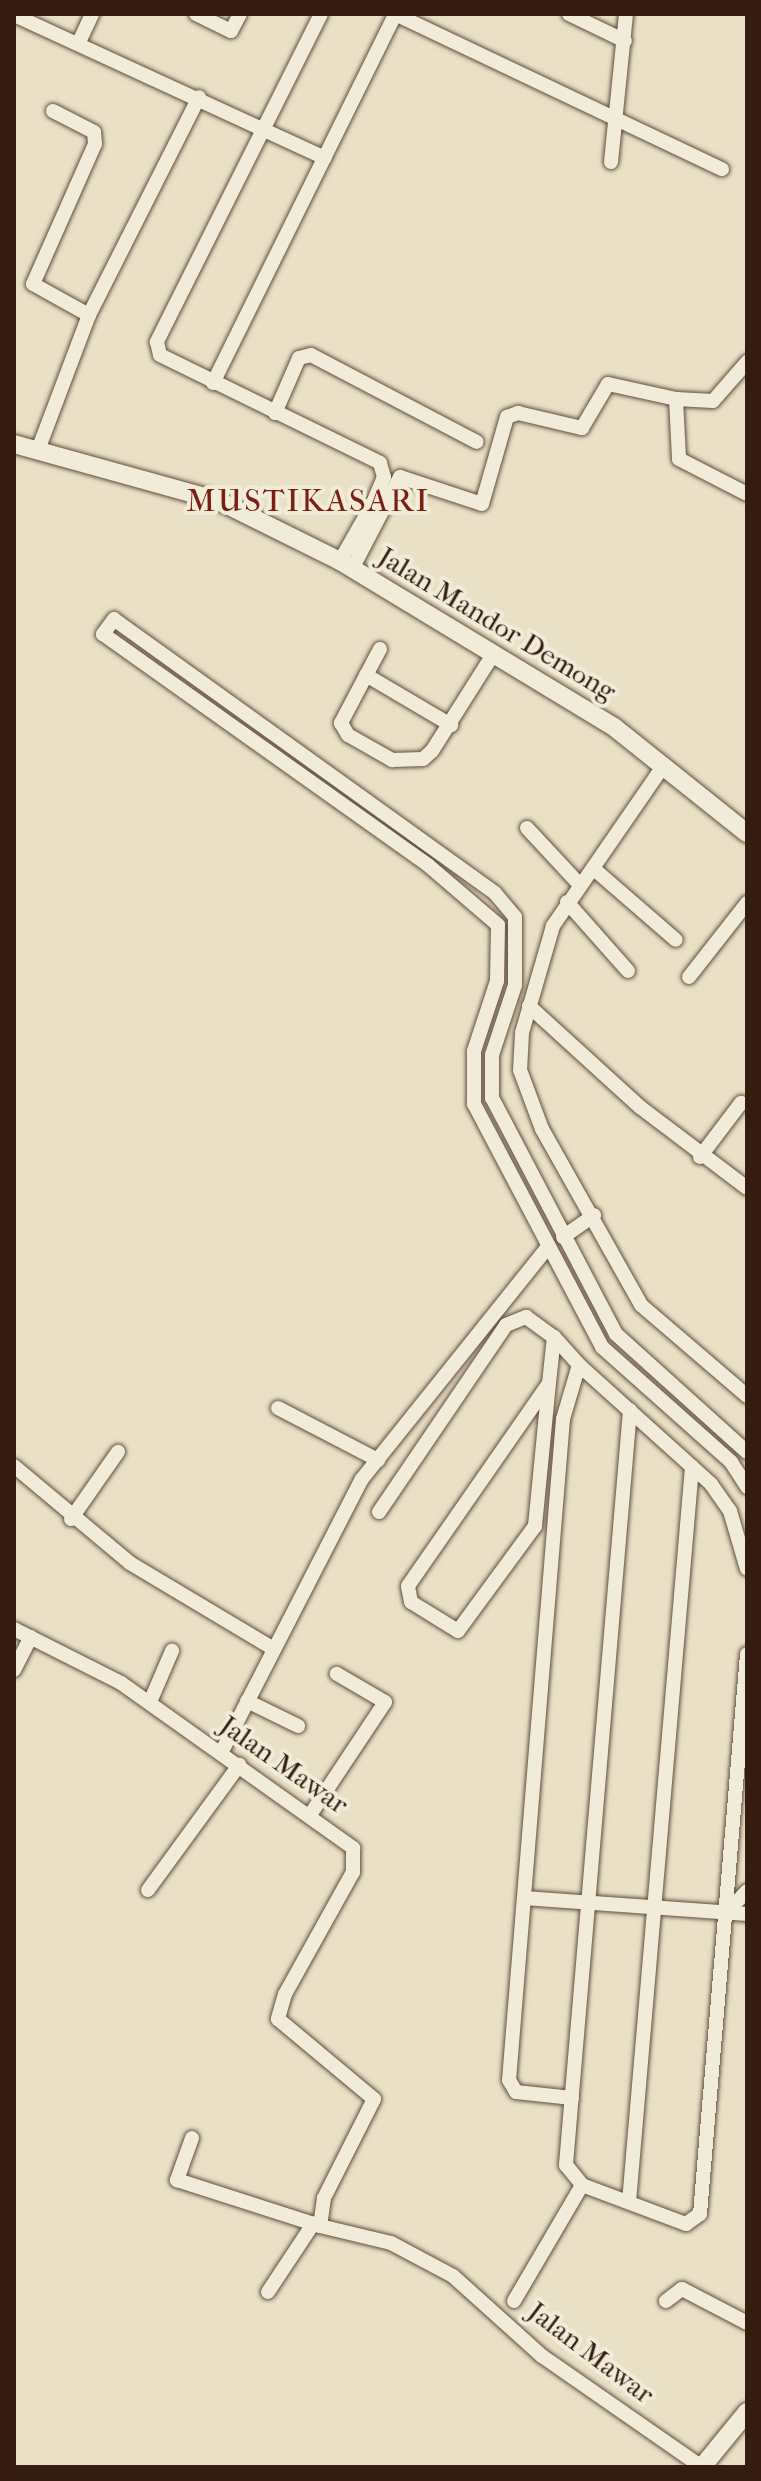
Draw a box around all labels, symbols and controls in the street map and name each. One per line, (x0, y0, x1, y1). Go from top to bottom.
district label: MUSTIKASARI (186, 482, 430, 520)
street label: Jalan Mandor Demong (372, 540, 622, 708)
street label: Jalan Mawar (213, 1708, 355, 1822)
street label: Jalan Mawar (521, 2295, 661, 2411)

